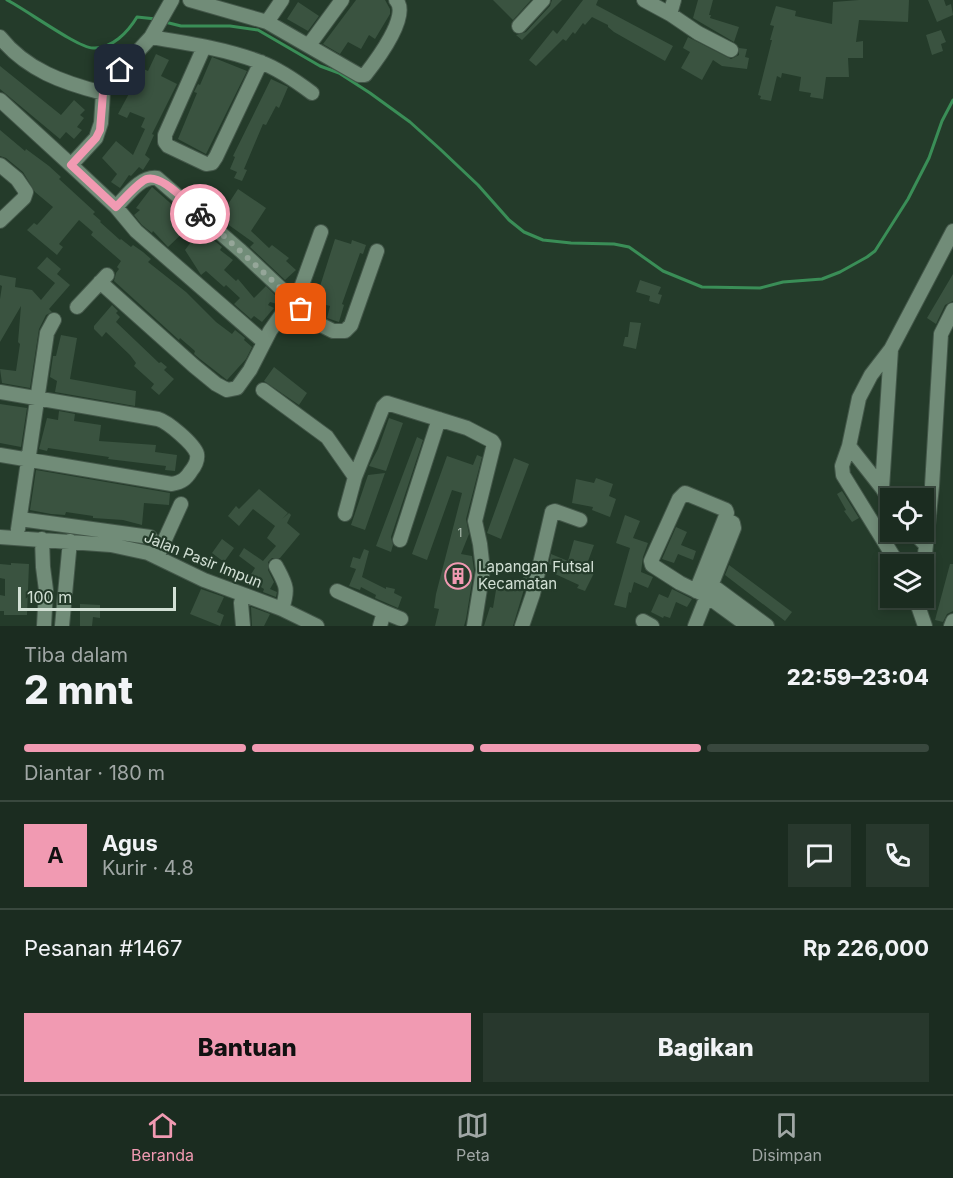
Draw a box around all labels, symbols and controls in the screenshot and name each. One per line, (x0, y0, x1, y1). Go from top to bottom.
pin (94, 44, 145, 95)
icon: home (103, 53, 136, 86)
courier (170, 184, 230, 244)
icon: bike (184, 198, 217, 231)
pin (275, 283, 326, 334)
icon: bag (284, 292, 317, 325)
map controls (880, 488, 934, 608)
button: locate (880, 488, 934, 542)
house number: 1 (458, 525, 462, 540)
street label: Jalan Pasir Impun (141, 527, 265, 592)
button: layers (880, 554, 934, 608)
place label: Lapangan Futsal Kecamatan (478, 557, 594, 593)
building icon: Lapangan Futsal Kecamatan (443, 561, 473, 591)
scale bar (18, 584, 176, 612)
text: 100 m (27, 587, 72, 607)
text: Tiba dalam (24, 643, 128, 667)
text: 22:59–23:04 (787, 664, 929, 690)
text: 2 mnt (24, 666, 133, 713)
text: Diantar · 180 m (24, 761, 165, 785)
button: chat (788, 824, 851, 887)
button: phone (866, 824, 929, 887)
text: Agus (102, 830, 158, 856)
text: A (47, 842, 64, 868)
text: Kurir · 4.8 (102, 856, 194, 880)
text: Pesanan #1467 (24, 935, 182, 961)
text: Rp 226,000 (803, 935, 929, 961)
button: Bantuan (24, 1013, 471, 1082)
button: Bagikan (483, 1013, 929, 1082)
tab: Beranda (131, 1109, 194, 1165)
tab: Peta (456, 1109, 490, 1165)
tab: Disimpan (752, 1109, 822, 1165)

